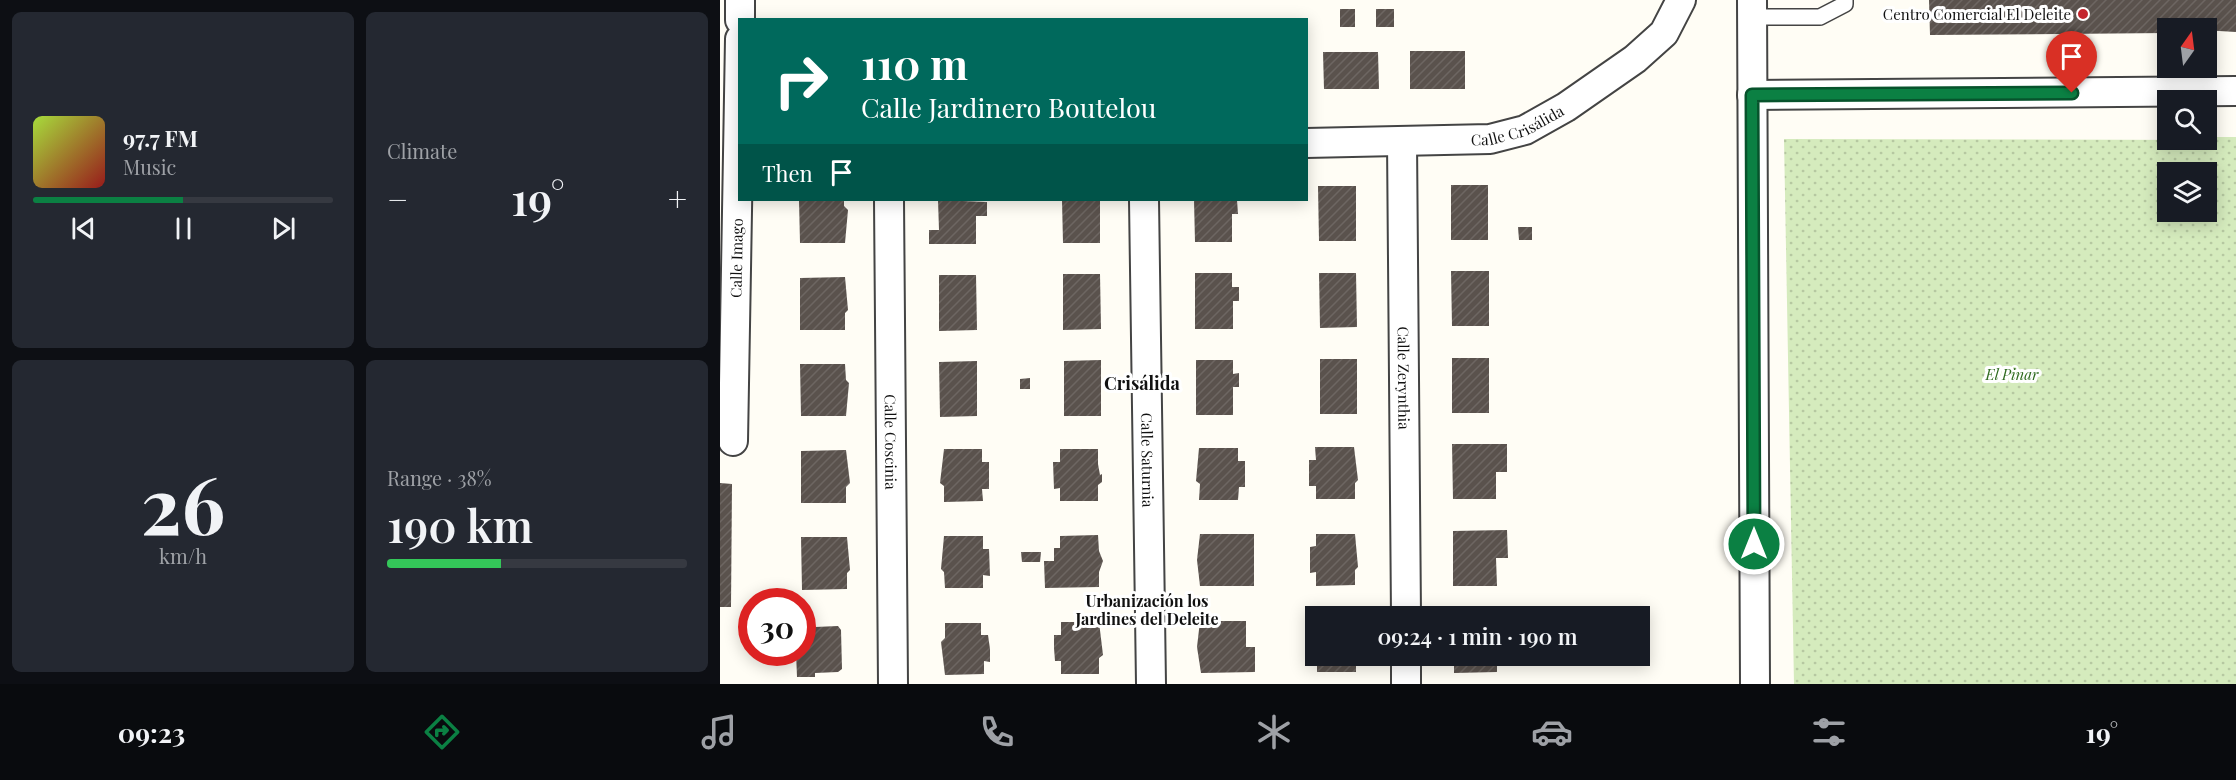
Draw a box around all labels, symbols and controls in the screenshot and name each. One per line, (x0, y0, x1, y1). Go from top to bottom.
place label: Centro Comercial El Deleite (1883, 4, 2071, 24)
marker: Centro Comercial El Deleite (2076, 7, 2090, 21)
north arrow (2157, 18, 2217, 78)
map controls (2157, 18, 2217, 222)
pin (2046, 31, 2097, 93)
text: 110 m (861, 35, 968, 91)
icon: arrive (2055, 40, 2088, 73)
icon: right (762, 42, 840, 120)
text: Calle Jardinero Boutelou (861, 89, 1157, 125)
button: search (2157, 90, 2217, 150)
street label: Calle Crisálida (1471, 100, 1568, 149)
text: 97.7 FM (123, 123, 198, 153)
text: Climate (387, 137, 457, 164)
text: Music (123, 153, 176, 180)
icon: arrive (825, 156, 858, 189)
text: Then (762, 158, 813, 188)
button: layers (2157, 162, 2217, 222)
text: 19° (511, 167, 565, 227)
text: − (387, 176, 408, 220)
text: + (668, 176, 687, 220)
icon: previous (67, 212, 100, 245)
icon: pause (167, 212, 200, 245)
icon: next (267, 212, 300, 245)
street label: Calle Imago (725, 218, 747, 298)
street label: Calle Zerynthia (1394, 326, 1414, 430)
park label: El Pinar (1985, 364, 2039, 384)
district label: Crisálida (1104, 371, 1181, 395)
street label: Calle Coscinia (881, 394, 901, 490)
street label: Calle Saturnia (1137, 412, 1158, 508)
text: 26 (141, 451, 225, 555)
text: Range · 38% (387, 464, 492, 491)
text: 190 km (387, 494, 533, 554)
position arrow (1722, 512, 1786, 576)
text: km/h (159, 542, 207, 569)
speed limit sign: 30 (738, 588, 816, 666)
district label: Urbanización los Jardines del Deleite (1074, 590, 1219, 629)
text: 09:24 · 1 min · 190 m (1378, 621, 1577, 651)
icon: directions (421, 711, 463, 753)
icon: music (698, 711, 740, 753)
icon: phone (976, 711, 1018, 753)
icon: climate (1253, 711, 1295, 753)
icon: car (1531, 711, 1573, 753)
icon: filters (1808, 711, 1850, 753)
text: 09:23 (118, 714, 185, 750)
text: 19° (2086, 714, 2118, 750)

